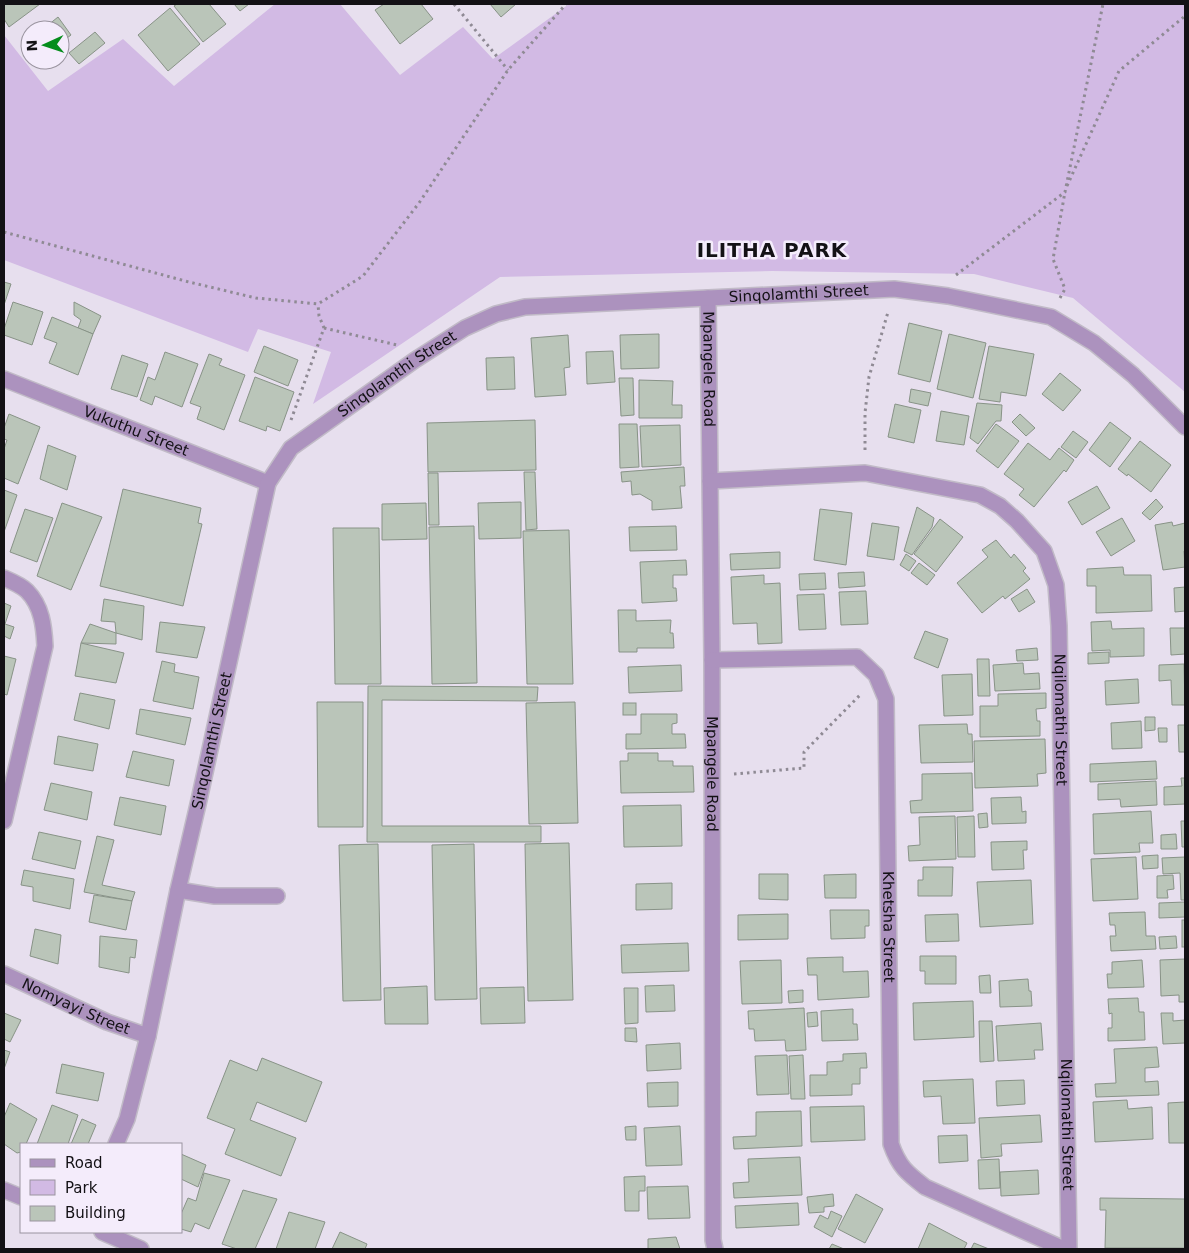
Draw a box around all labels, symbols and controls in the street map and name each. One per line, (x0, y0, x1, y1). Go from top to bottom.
north arrow (20, 20, 70, 70)
text: N (24, 39, 40, 52)
district label: ILITHA PARK (697, 238, 848, 262)
street label: Sinqolamthi Street (728, 281, 869, 306)
street label: Mpangele Road (699, 311, 718, 427)
street label: Sinqolamthi Street (334, 327, 460, 421)
street label: Vukuthu Street (81, 402, 192, 460)
street label: Nqilomathi Street (1050, 653, 1071, 786)
street label: Sinqolamthi Street (188, 670, 236, 811)
street label: Mpangele Road (703, 716, 721, 832)
street label: Khetsha Street (879, 871, 898, 983)
street label: Nomyayi Street (19, 975, 132, 1038)
street label: Nqilomathi Street (1057, 1058, 1077, 1191)
legend (20, 1143, 182, 1233)
text: Road (65, 1154, 103, 1172)
text: Park (65, 1179, 98, 1197)
text: Building (65, 1204, 126, 1222)

